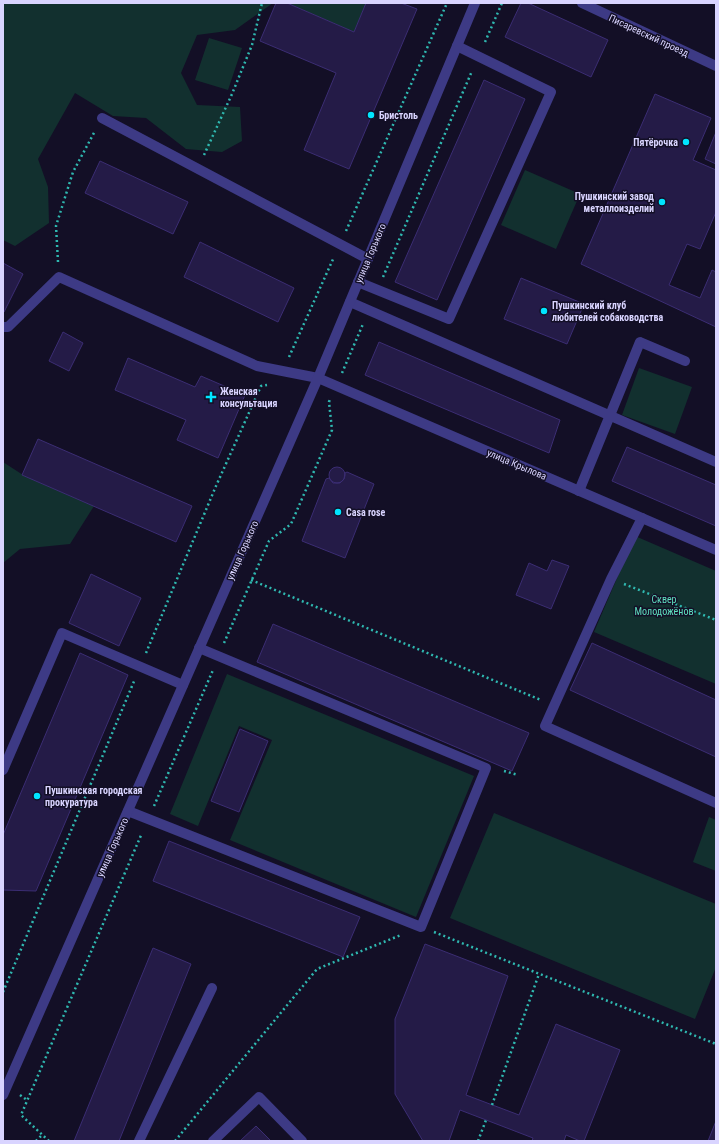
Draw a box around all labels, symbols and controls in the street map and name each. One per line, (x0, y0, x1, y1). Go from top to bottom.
street label: Писаревский проезд (607, 12, 691, 59)
marker: Бристоль (366, 110, 376, 120)
place label: Бристоль (379, 110, 418, 121)
place label: Пятёрочка (633, 137, 678, 148)
marker: Пятёрочка (681, 137, 691, 147)
place label: Пушкинский завод металлоизделий (575, 191, 654, 214)
marker: Пушкинский завод металлоизделий (657, 197, 667, 207)
street label: улица Горького (353, 222, 388, 285)
place label: Пушкинский клуб любителей собаководства (552, 300, 663, 323)
marker: Пушкинский клуб любителей собаководства (539, 306, 549, 316)
place label: Женская консультация (220, 386, 277, 409)
marker: Женская консультация (205, 391, 217, 403)
street label: улица Крылова (485, 447, 548, 482)
marker: Casa rose (333, 507, 343, 517)
place label: Casa rose (346, 507, 386, 518)
street label: улица Горького (225, 519, 260, 581)
park label: Сквер Молодожёнов (635, 594, 693, 617)
place label: Пушкинская городская прокуратура (45, 785, 143, 808)
marker: Пушкинская городская прокуратура (32, 791, 42, 801)
street label: улица Горького (95, 816, 130, 878)

